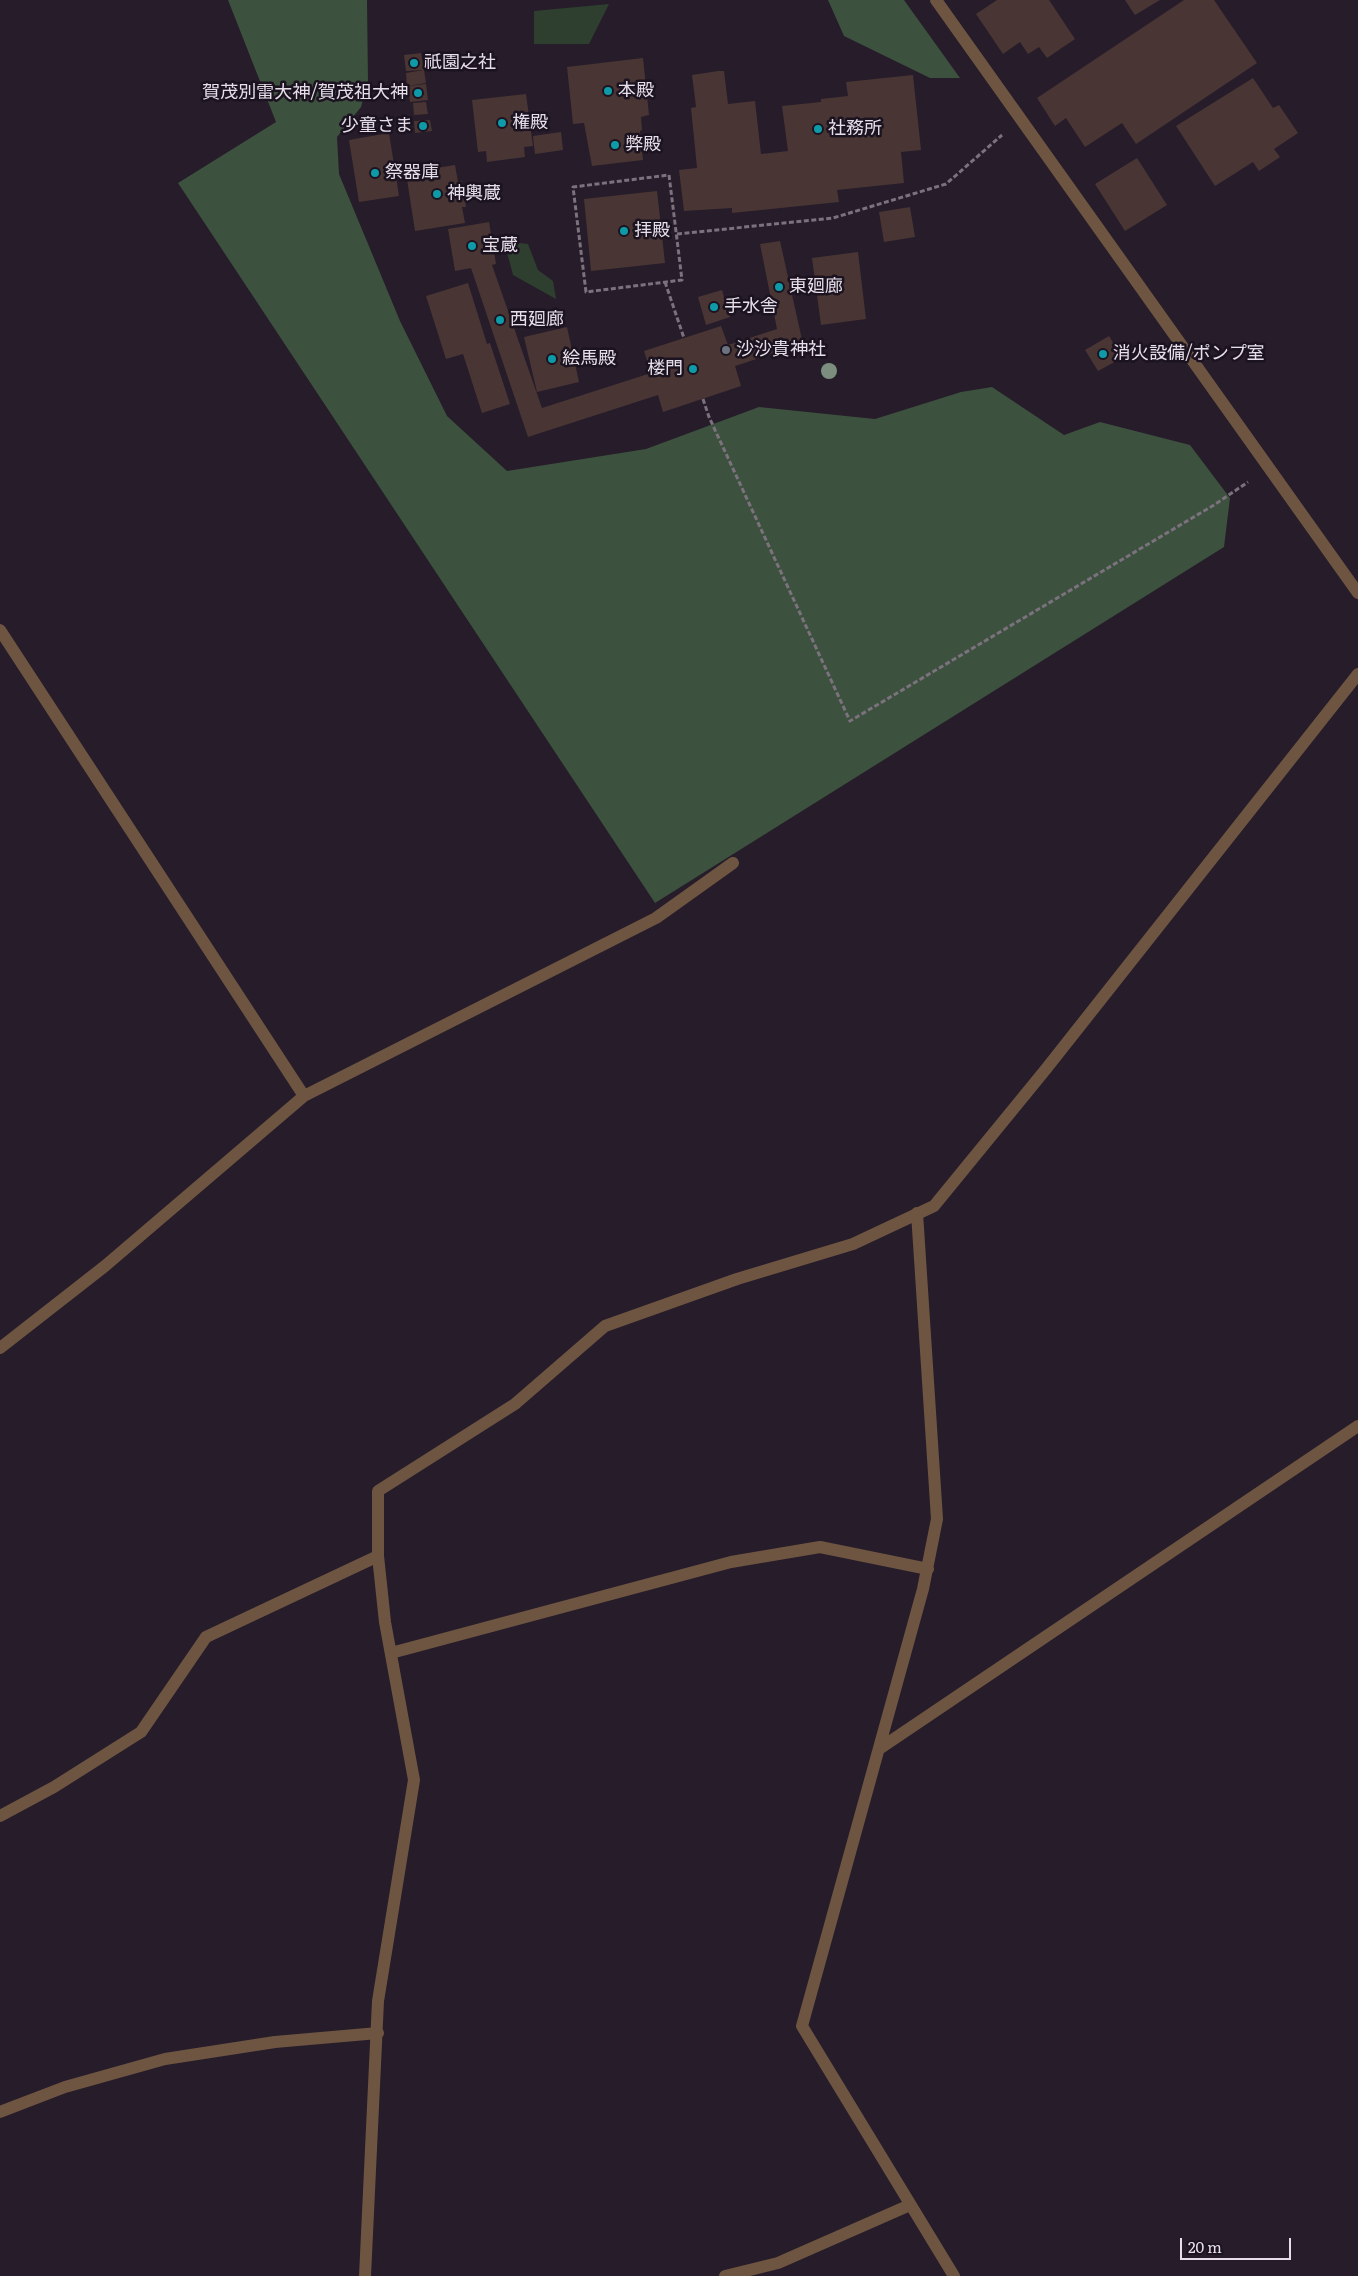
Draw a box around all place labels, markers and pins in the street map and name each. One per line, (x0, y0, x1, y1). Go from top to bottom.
place label: 祇園之社 (424, 52, 496, 74)
marker: 祇園之社 (408, 57, 420, 69)
place label: 本殿 (618, 80, 654, 102)
place label: 賀茂別雷大神/賀茂祖大神 (202, 82, 408, 104)
marker: 本殿 (602, 85, 614, 97)
marker: 賀茂別雷大神/賀茂祖大神 (412, 87, 424, 99)
place label: 権殿 (512, 112, 548, 134)
place label: 少童さま (341, 115, 413, 137)
marker: 権殿 (496, 117, 508, 129)
place label: 社務所 (828, 118, 882, 140)
marker: 少童さま (417, 120, 429, 132)
marker: 社務所 (812, 123, 824, 135)
place label: 弊殿 (625, 134, 661, 156)
marker: 弊殿 (609, 139, 621, 151)
place label: 祭器庫 (385, 162, 439, 184)
marker: 祭器庫 (369, 167, 381, 179)
place label: 神輿蔵 (447, 183, 501, 205)
marker: 神輿蔵 (431, 188, 443, 200)
place label: 拝殿 (634, 220, 670, 242)
marker: 拝殿 (618, 225, 630, 237)
place label: 宝蔵 (482, 235, 518, 257)
marker: 宝蔵 (466, 240, 478, 252)
place label: 東廻廊 (789, 276, 843, 298)
marker: 東廻廊 (773, 281, 785, 293)
place label: 手水舎 (724, 296, 778, 318)
marker: 手水舎 (708, 301, 720, 313)
place label: 西廻廊 (510, 309, 564, 331)
marker: 西廻廊 (494, 314, 506, 326)
place label: 沙沙貴神社 (736, 339, 826, 361)
place label: 消火設備/ポンプ室 (1113, 343, 1265, 365)
marker: 沙沙貴神社 (720, 344, 732, 356)
place label: 絵馬殿 (562, 348, 616, 370)
marker: 消火設備/ポンプ室 (1097, 348, 1109, 360)
marker: 絵馬殿 (546, 353, 558, 365)
place label: 楼門 (647, 358, 683, 380)
marker: 楼門 (687, 363, 699, 375)

